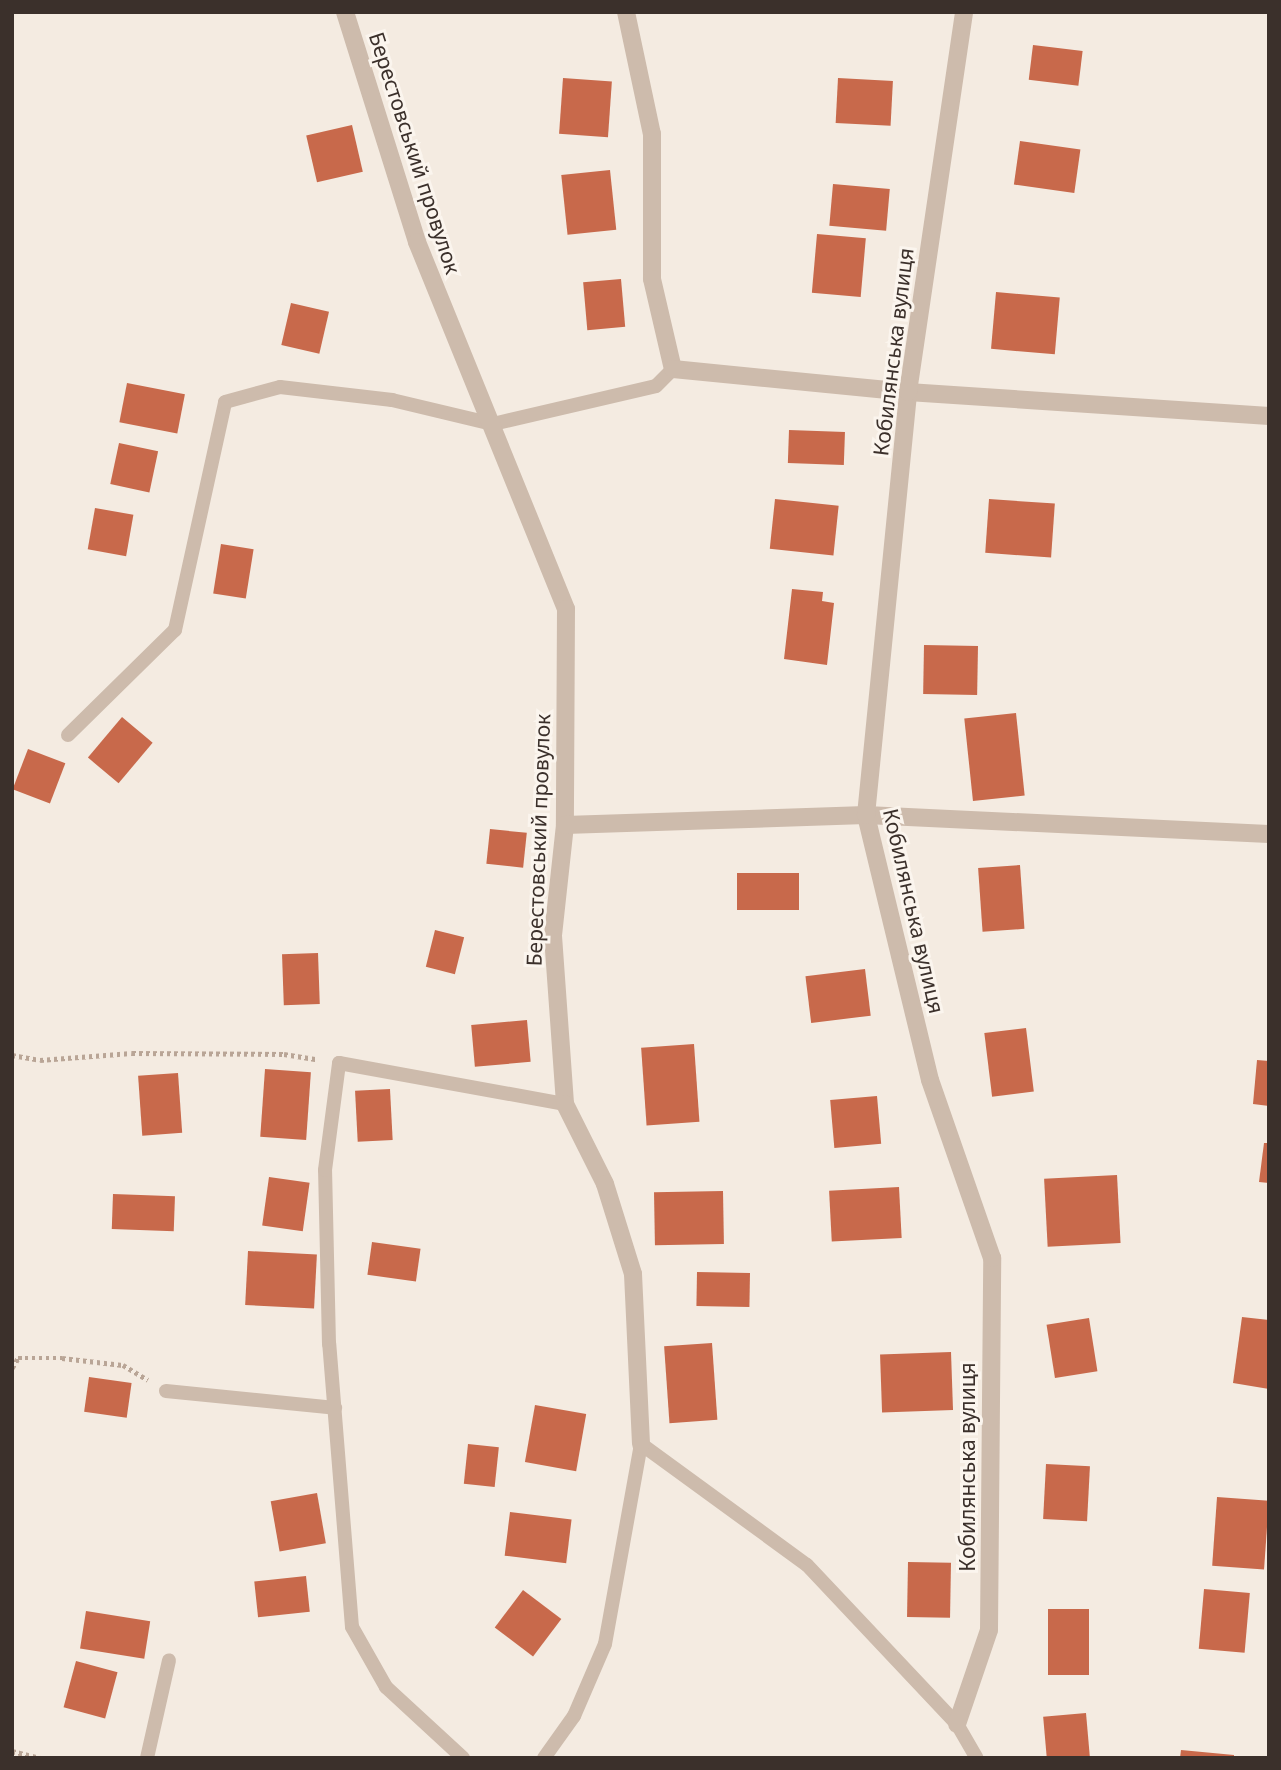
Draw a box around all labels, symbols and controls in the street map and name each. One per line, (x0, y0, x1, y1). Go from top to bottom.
street label: Берестовський провулок (364, 29, 466, 277)
street label: Кобилянська вулиця (868, 247, 918, 457)
street label: Берестовський провулок (521, 713, 555, 967)
street label: Кобилянська вулиця (878, 806, 950, 1016)
street label: Кобилянська вулиця (954, 1362, 980, 1572)

